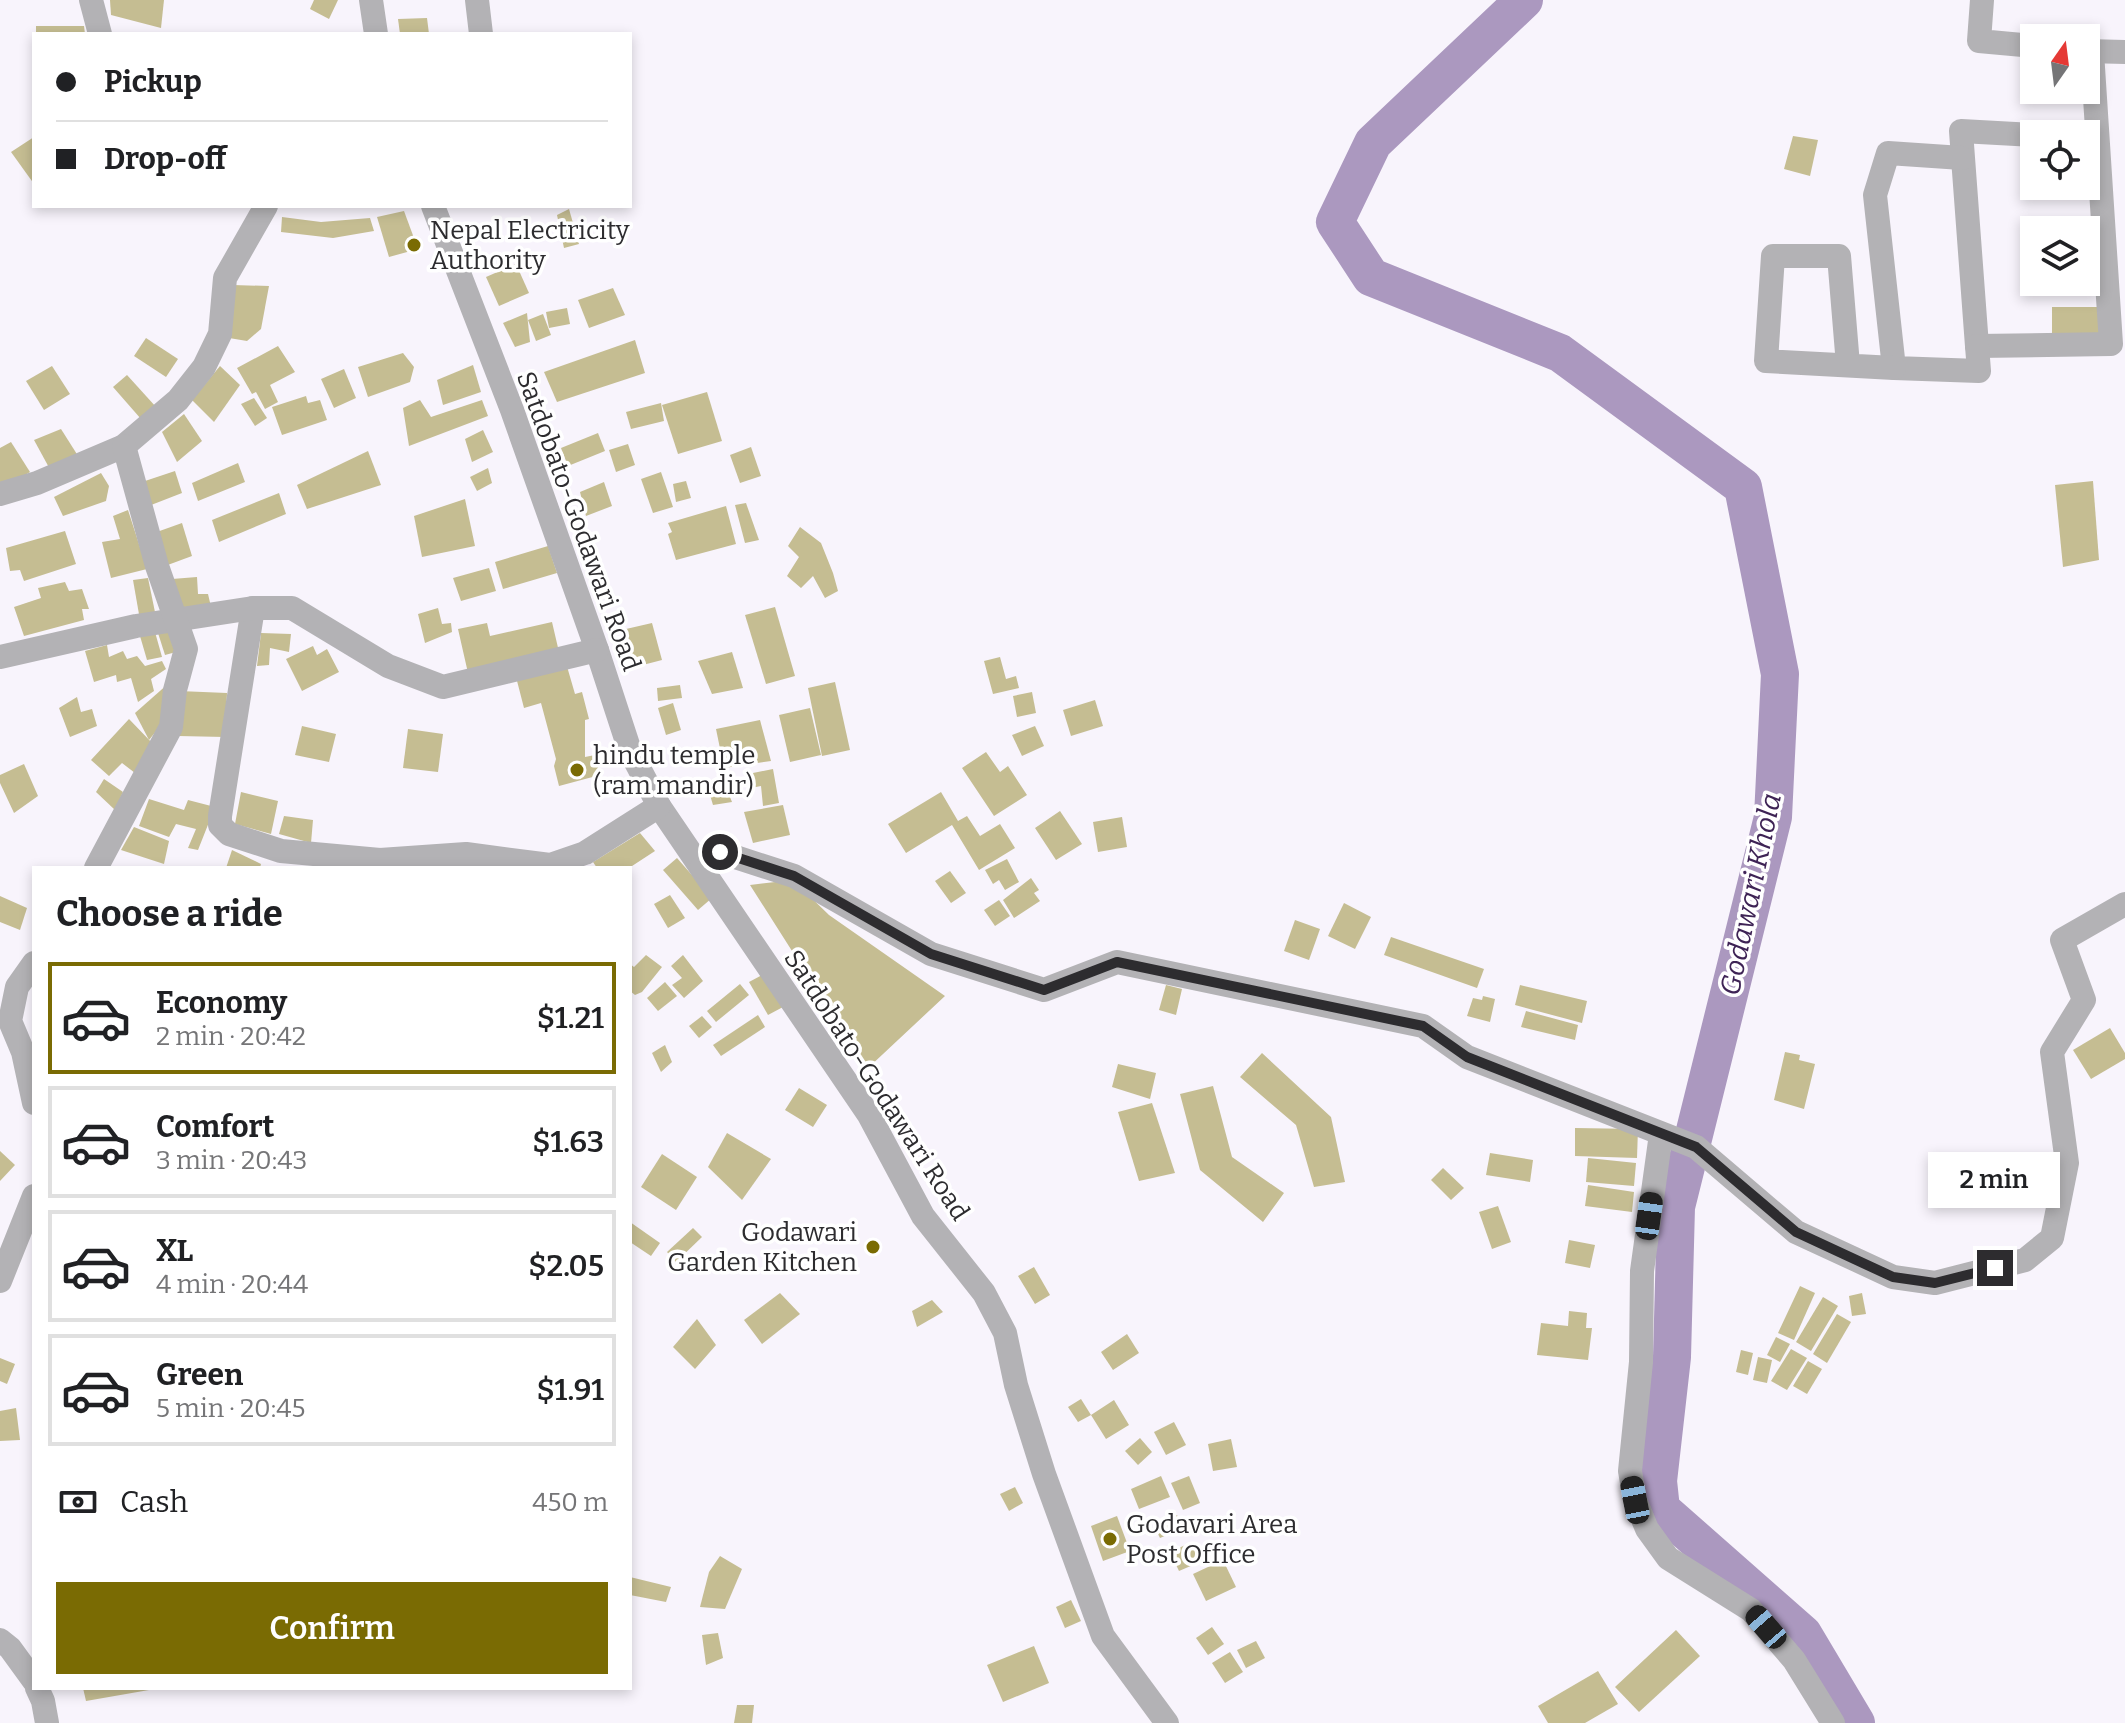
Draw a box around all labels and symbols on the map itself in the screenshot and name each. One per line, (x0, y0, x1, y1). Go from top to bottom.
north arrow (2020, 24, 2100, 104)
place label: Nepal Electricity Authority (430, 215, 630, 276)
marker: Nepal Electricity Authority (405, 236, 423, 254)
street label: Satdobato-Godawari Road (510, 367, 647, 675)
place label: hindu temple (ram mandir) (593, 740, 755, 801)
marker: hindu temple (ram mandir) (568, 761, 586, 779)
water label: Godawari Khola (1713, 790, 1788, 998)
route start (702, 834, 738, 870)
street label: Satdobato-Godawari Road (777, 944, 976, 1226)
callout: 2 min (1929, 1152, 2061, 1208)
car (1634, 1191, 1664, 1241)
place label: Godawari Garden Kitchen (667, 1217, 858, 1278)
marker: Godawari Garden Kitchen (864, 1238, 882, 1256)
route end (1977, 1250, 2013, 1286)
car (1619, 1474, 1651, 1526)
place label: Godavari Area Post Office (1126, 1509, 1297, 1570)
marker: Godavari Area Post Office (1101, 1530, 1119, 1548)
car (1741, 1601, 1791, 1653)

